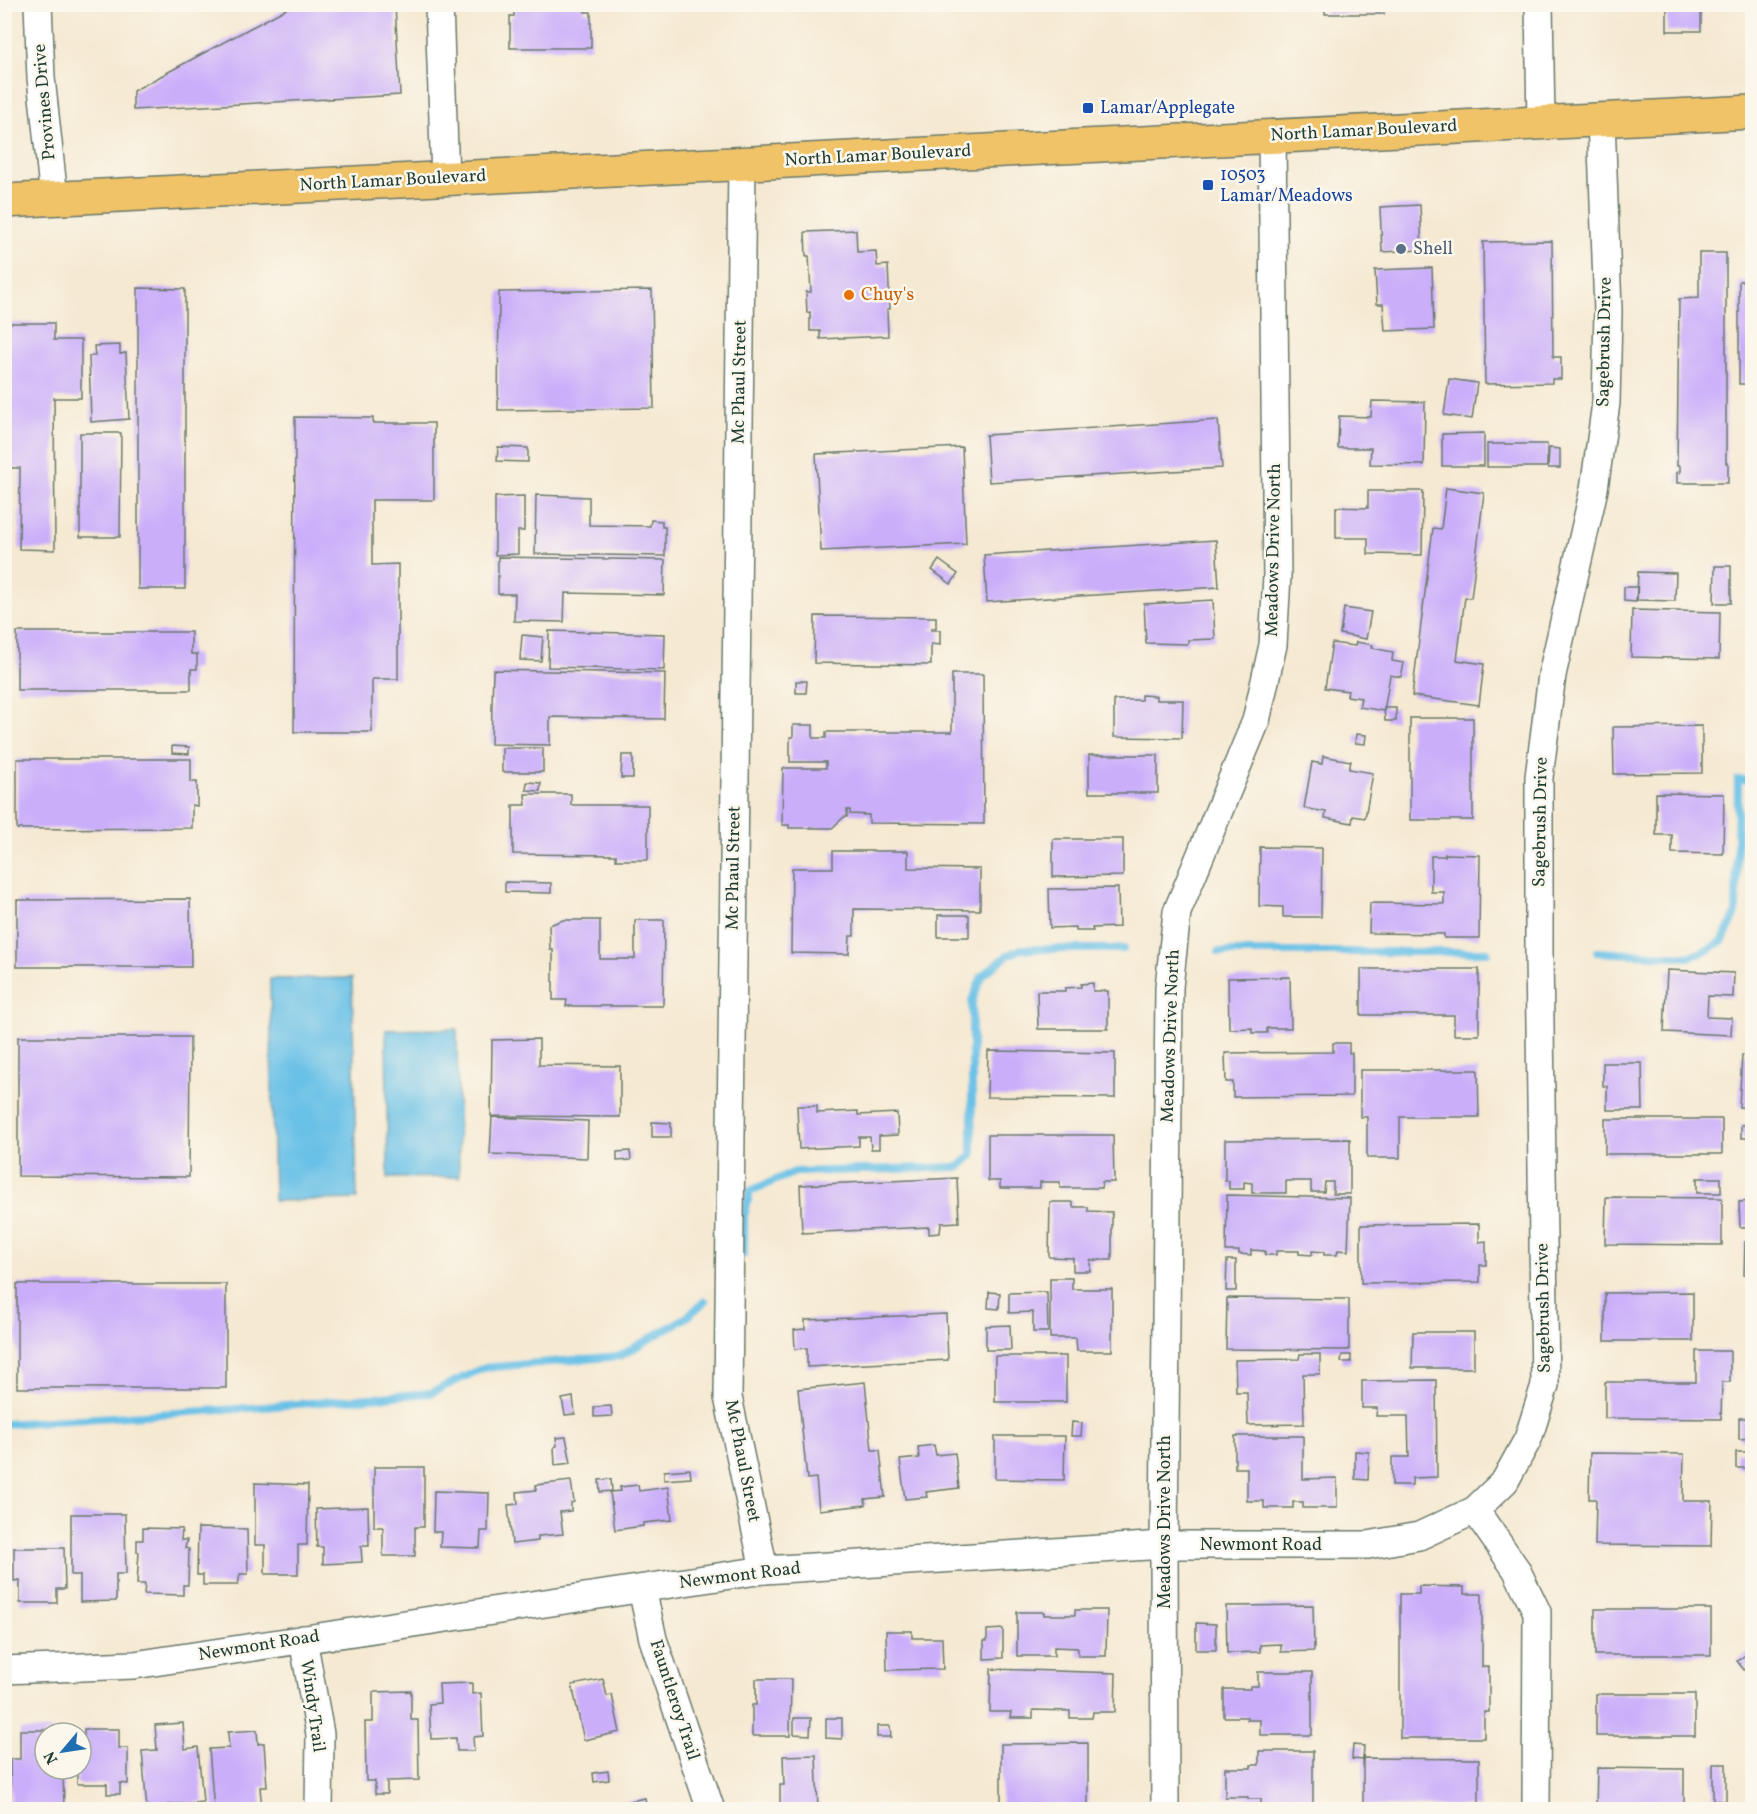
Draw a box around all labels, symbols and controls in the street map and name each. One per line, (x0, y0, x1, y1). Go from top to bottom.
street label: Provines Drive (27, 43, 63, 161)
place label: Lamar/Applegate (1100, 96, 1235, 121)
marker: Lamar/Applegate (1081, 101, 1095, 115)
street label: North Lamar Boulevard (1270, 114, 1458, 148)
street label: North Lamar Boulevard (784, 139, 972, 173)
place label: 10503 Lamar/Meadows (1220, 163, 1353, 209)
street label: North Lamar Boulevard (299, 164, 487, 198)
marker: 10503 Lamar/Meadows (1201, 178, 1215, 192)
place label: Shell (1413, 237, 1453, 262)
marker: Shell (1394, 242, 1408, 256)
street label: Sagebrush Drive (1591, 277, 1619, 407)
place label: Chuy's (861, 283, 914, 308)
marker: Chuy's (842, 288, 856, 302)
street label: Mc Phaul Street (726, 320, 754, 444)
street label: Meadows Drive North (1260, 463, 1288, 637)
street label: Sagebrush Drive (1527, 757, 1555, 887)
street label: Mc Phaul Street (720, 806, 748, 930)
street label: Meadows Drive North (1155, 948, 1187, 1123)
street label: Sagebrush Drive (1530, 1243, 1558, 1373)
street label: Mc Phaul Street (718, 1398, 766, 1524)
street label: Meadows Drive North (1153, 1435, 1178, 1609)
street label: Newmont Road (1200, 1533, 1322, 1558)
street label: Newmont Road (678, 1556, 802, 1596)
street label: Newmont Road (197, 1624, 321, 1668)
street label: Fauntleroy Trail (643, 1636, 705, 1764)
street label: Windy Trail (293, 1658, 331, 1754)
north arrow (33, 1721, 93, 1781)
text: N (39, 1747, 64, 1768)

